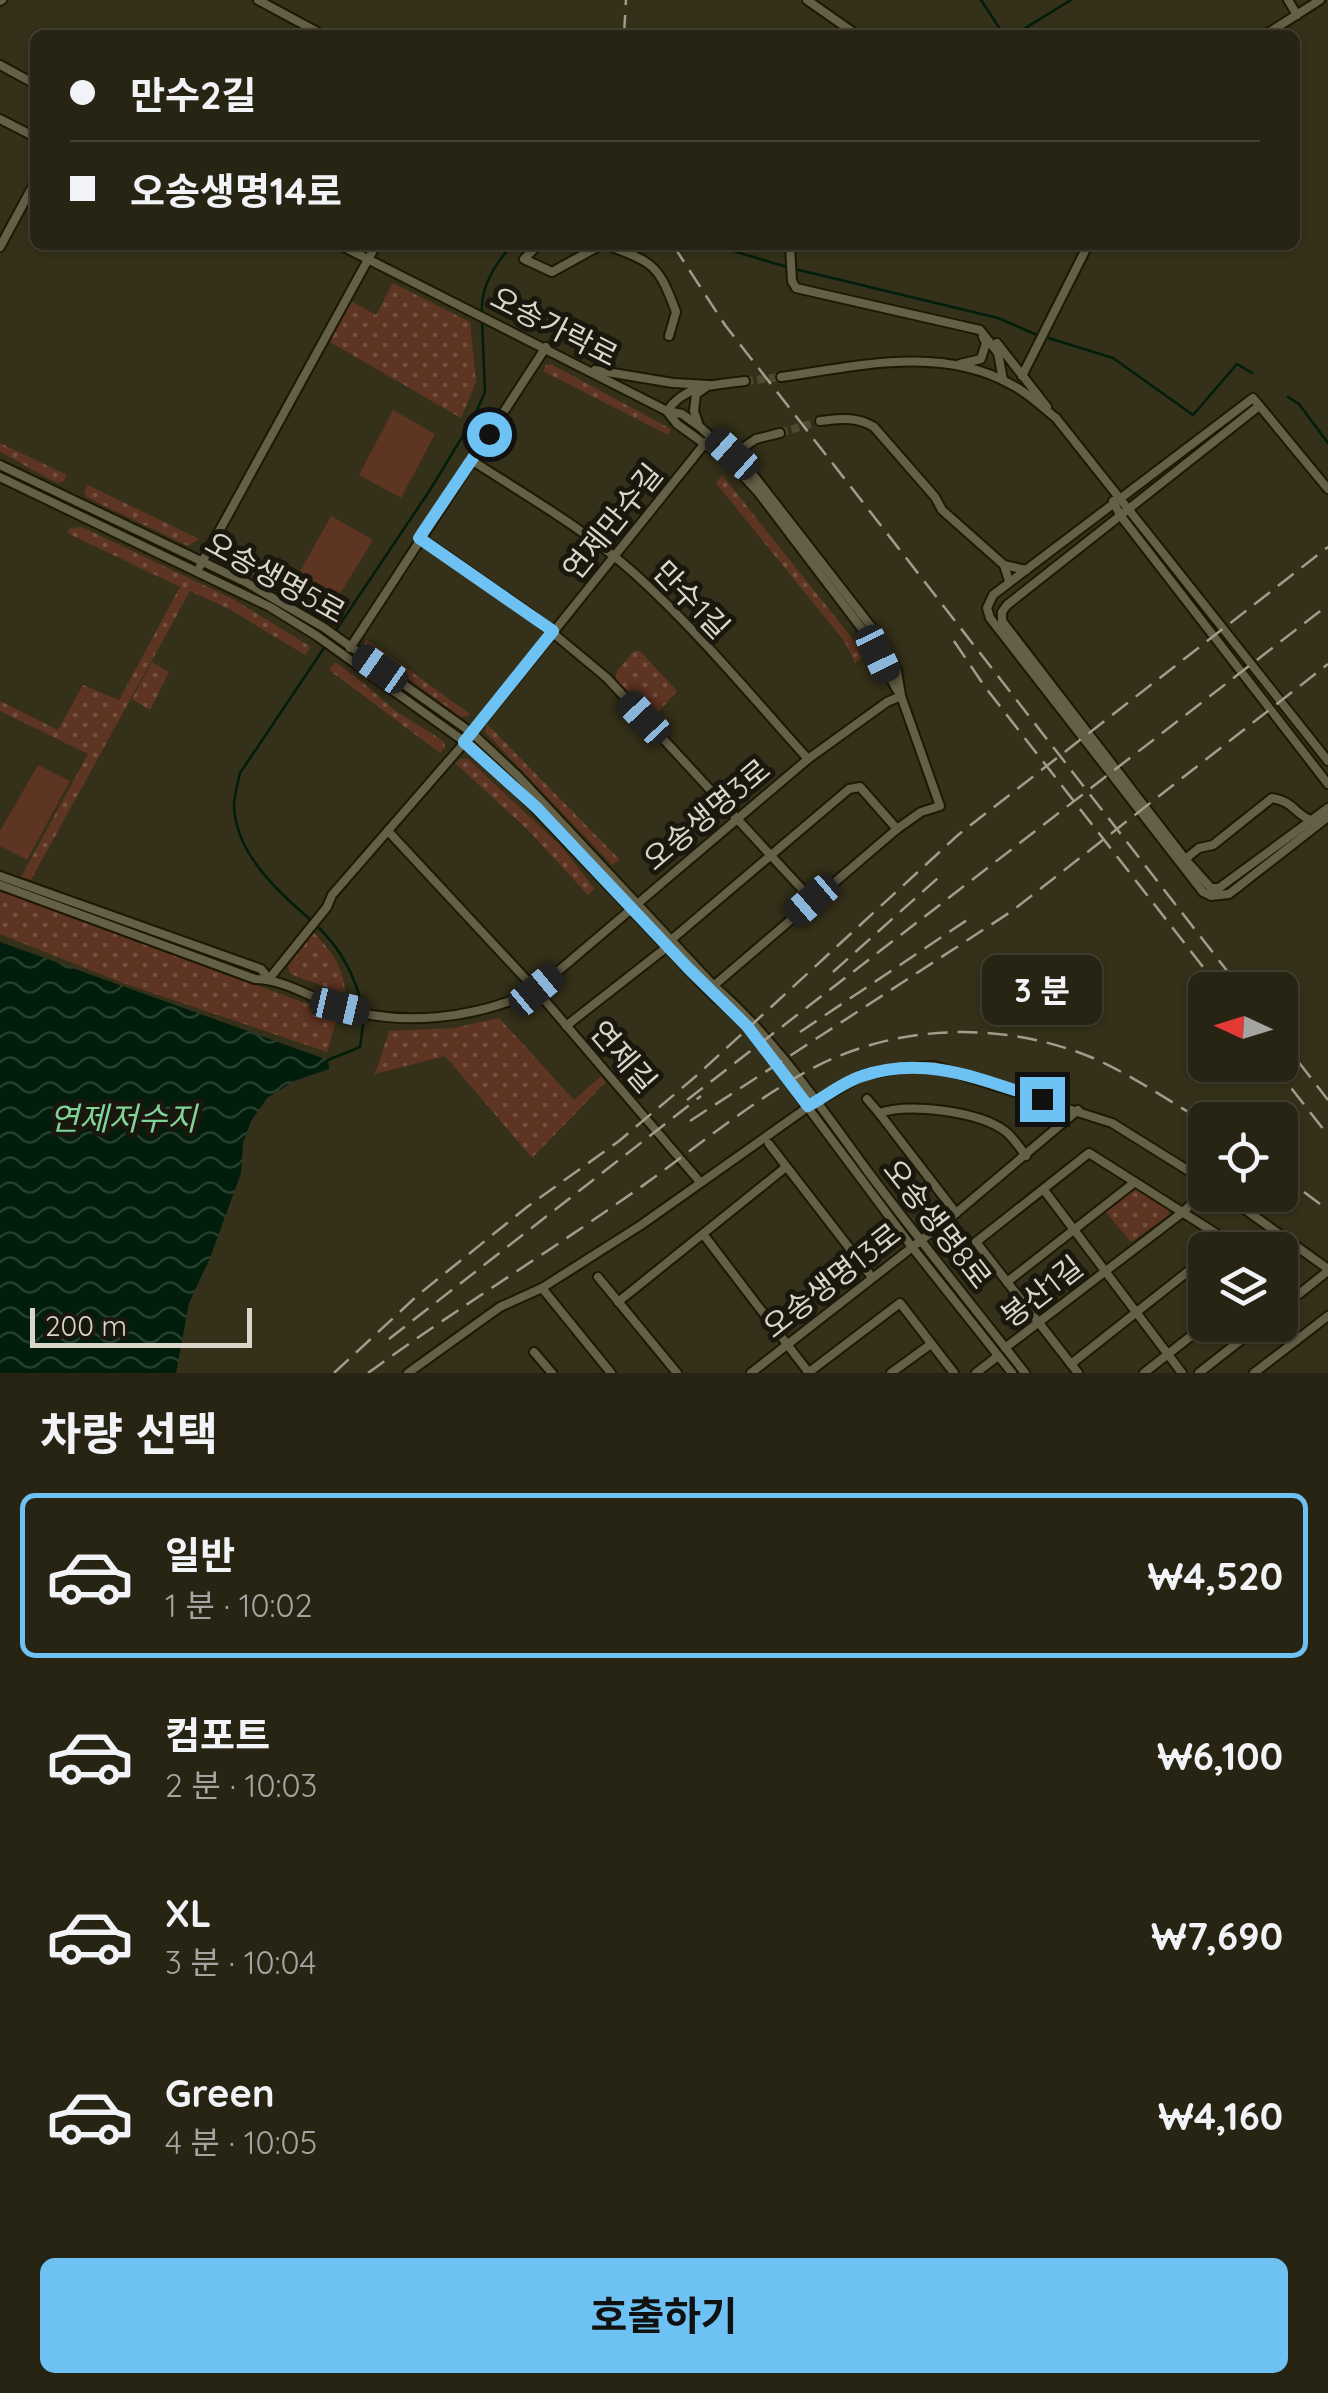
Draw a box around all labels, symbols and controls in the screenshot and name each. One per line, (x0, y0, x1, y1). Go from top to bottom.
text: 만수2길 (130, 71, 257, 119)
text: 오송생명14로 (130, 167, 342, 215)
street label: 오송가락로 (484, 278, 625, 374)
route start (467, 412, 512, 457)
car (700, 423, 764, 485)
street label: 연제만수길 (554, 456, 670, 587)
street label: 오송생명5로 (199, 523, 352, 631)
street label: 만수1길 (645, 552, 738, 646)
car (851, 620, 905, 688)
car (347, 640, 413, 698)
car (613, 686, 675, 750)
street label: 오송생명3로 (635, 750, 777, 878)
car (780, 869, 844, 931)
callout: 3 분 (982, 954, 1102, 1024)
car (503, 959, 569, 1021)
text: 3 분 (1014, 970, 1070, 1010)
north arrow (1188, 972, 1298, 1082)
map controls (1188, 972, 1298, 1342)
car (307, 986, 373, 1028)
street label: 연제길 (582, 1013, 665, 1100)
route end (1020, 1077, 1065, 1122)
water label: 연제저수지 (49, 1098, 199, 1138)
button: locate (1188, 1102, 1298, 1212)
street label: 오송생명8로 (875, 1151, 1000, 1296)
street label: 오송생명13로 (755, 1215, 908, 1346)
button: layers (1188, 1232, 1298, 1342)
street label: 봉산1길 (993, 1247, 1090, 1335)
scale bar (30, 1303, 252, 1348)
text: 200 m (45, 1308, 127, 1343)
text: 차량 선택 (40, 1405, 218, 1461)
icon: car (45, 1531, 135, 1621)
text: 일반 (165, 1531, 235, 1579)
text: ₩4,520 (1148, 1552, 1283, 1600)
text: 1 분 · 10:02 (165, 1585, 312, 1625)
icon: car (45, 1711, 135, 1801)
text: 컴포트 (165, 1711, 270, 1759)
text: ₩6,100 (1157, 1732, 1283, 1780)
text: 2 분 · 10:03 (165, 1765, 317, 1805)
text: XL (165, 1889, 211, 1937)
icon: car (45, 1891, 135, 1981)
text: ₩7,690 (1151, 1912, 1283, 1960)
text: 3 분 · 10:04 (165, 1942, 316, 1982)
text: Green (165, 2069, 275, 2117)
icon: car (45, 2071, 135, 2161)
text: ₩4,160 (1158, 2092, 1283, 2140)
text: 4 분 · 10:05 (165, 2122, 317, 2162)
button: 호출하기 (40, 2258, 1288, 2373)

